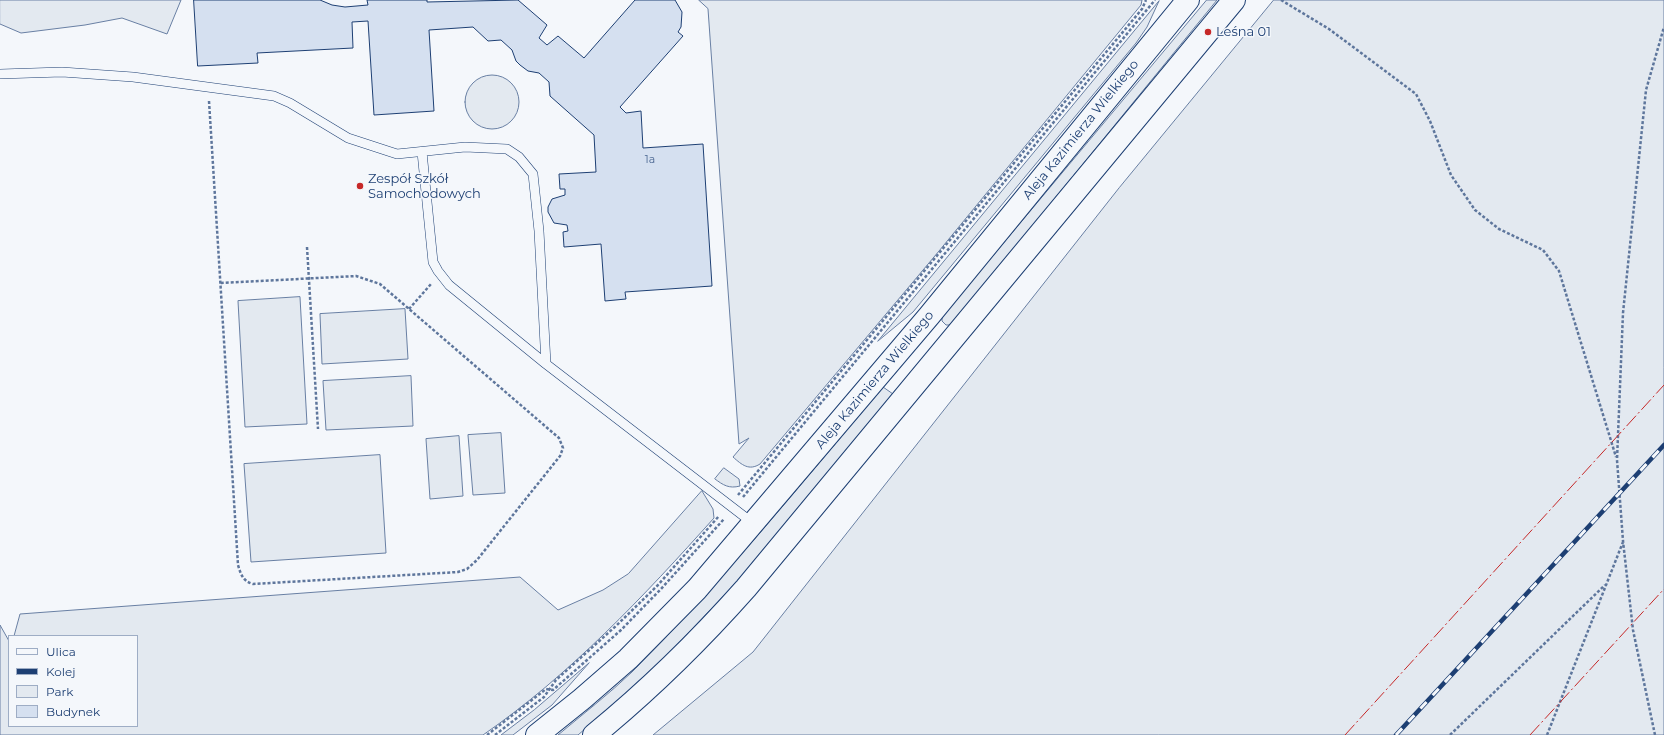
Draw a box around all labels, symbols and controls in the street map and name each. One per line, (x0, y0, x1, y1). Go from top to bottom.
place label: Leśna 01 (1216, 24, 1271, 40)
marker: Leśna 01 (1203, 27, 1213, 37)
street label: Aleja Kazimierza Wielkiego (1020, 57, 1142, 203)
house number: 1a (645, 153, 655, 167)
place label: Zespół Szkół Samochodowych (368, 171, 481, 202)
marker: Zespół Szkół Samochodowych (355, 181, 365, 191)
street label: Aleja Kazimierza Wielkiego (813, 308, 937, 452)
legend (8, 635, 138, 727)
text: Ulica (46, 644, 76, 659)
text: Kolej (46, 664, 75, 679)
text: Park (46, 684, 73, 699)
text: Budynek (46, 704, 100, 719)

